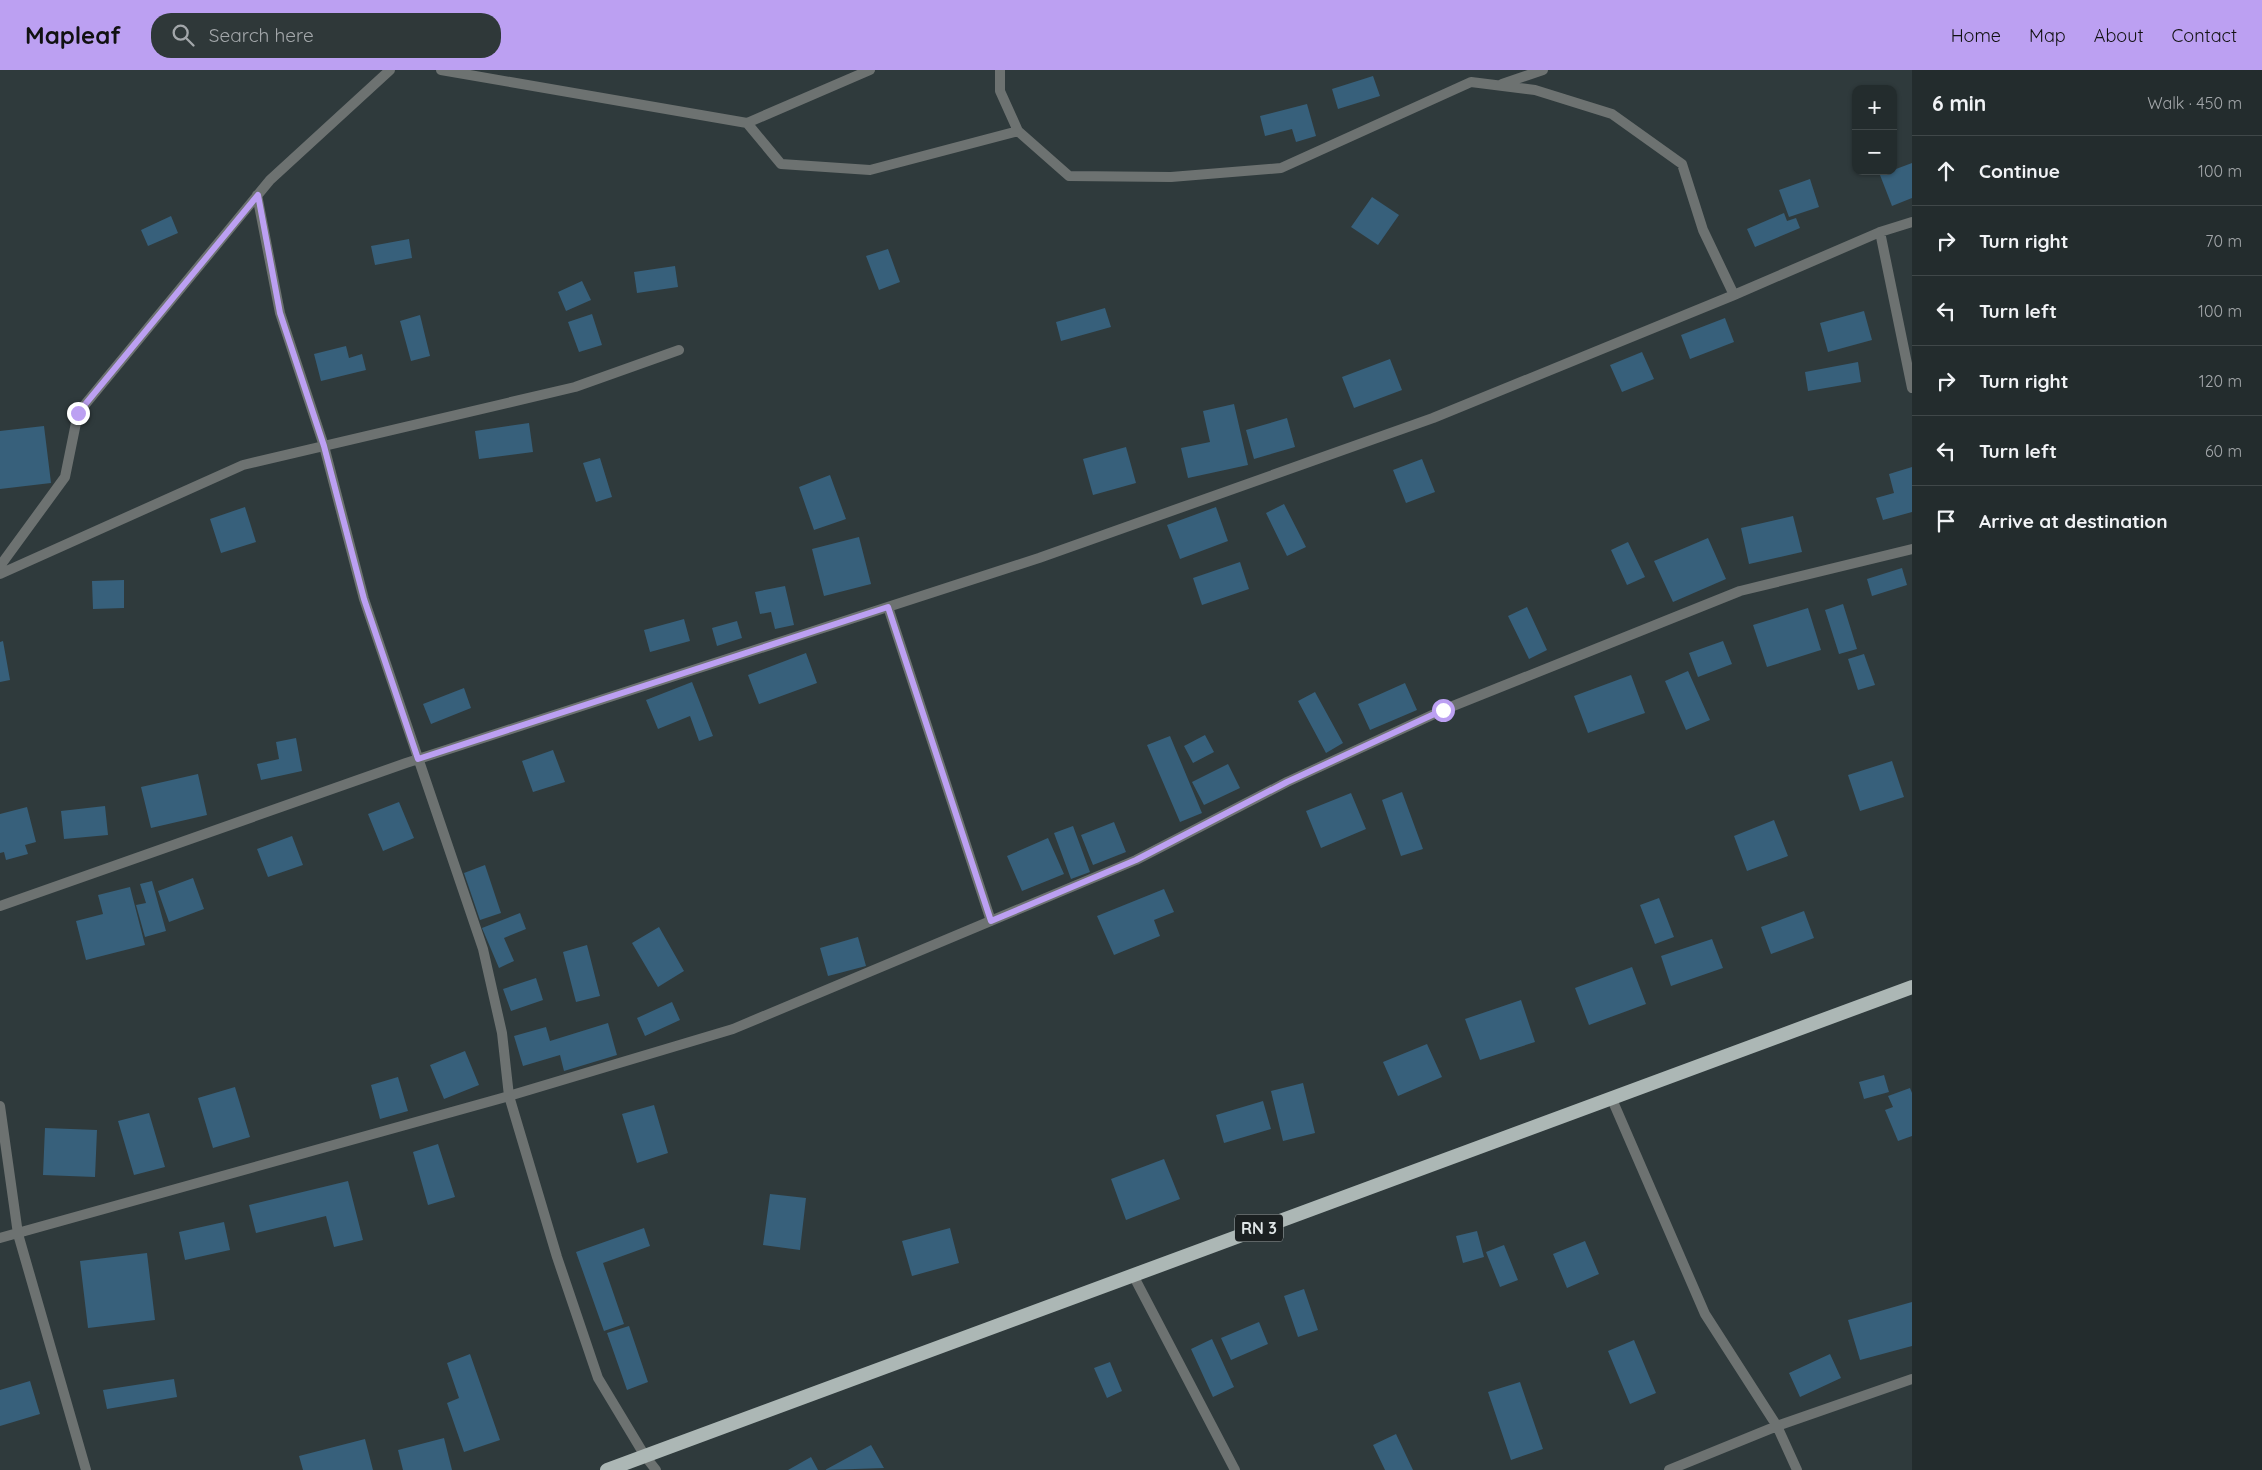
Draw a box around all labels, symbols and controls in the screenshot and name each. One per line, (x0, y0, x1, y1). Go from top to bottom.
search box (151, 13, 501, 58)
text: Mapleaf (25, 20, 121, 50)
icon: search (169, 21, 197, 49)
text: Search here (209, 23, 314, 47)
text: Home (1951, 24, 2001, 47)
text: Map (2029, 24, 2066, 47)
text: About (2094, 24, 2144, 47)
text: Contact (2172, 24, 2237, 47)
map controls (1852, 85, 1897, 175)
button: + (1852, 85, 1897, 130)
text: 6 min (1932, 90, 1986, 116)
text: Walk · 450 m (2147, 93, 2242, 113)
button: − (1852, 130, 1897, 175)
icon: ahead (1932, 157, 1960, 185)
text: Continue (1979, 159, 2060, 183)
text: 100 m (2198, 161, 2242, 181)
icon: right (1932, 227, 1960, 255)
text: Turn right (1979, 229, 2068, 253)
text: 70 m (2205, 231, 2242, 251)
icon: left (1932, 297, 1960, 325)
text: Turn left (1979, 299, 2057, 323)
text: 100 m (2198, 301, 2242, 321)
icon: right (1932, 367, 1960, 395)
text: Turn right (1979, 369, 2068, 393)
text: 120 m (2199, 371, 2242, 391)
route end (67, 402, 90, 425)
icon: left (1932, 437, 1960, 465)
text: Turn left (1979, 439, 2057, 463)
text: 60 m (2205, 441, 2242, 461)
icon: arrive (1932, 507, 1960, 535)
text: Arrive at destination (1979, 509, 2168, 533)
route start (1432, 699, 1455, 722)
road number: RN 3 (1235, 1214, 1283, 1242)

